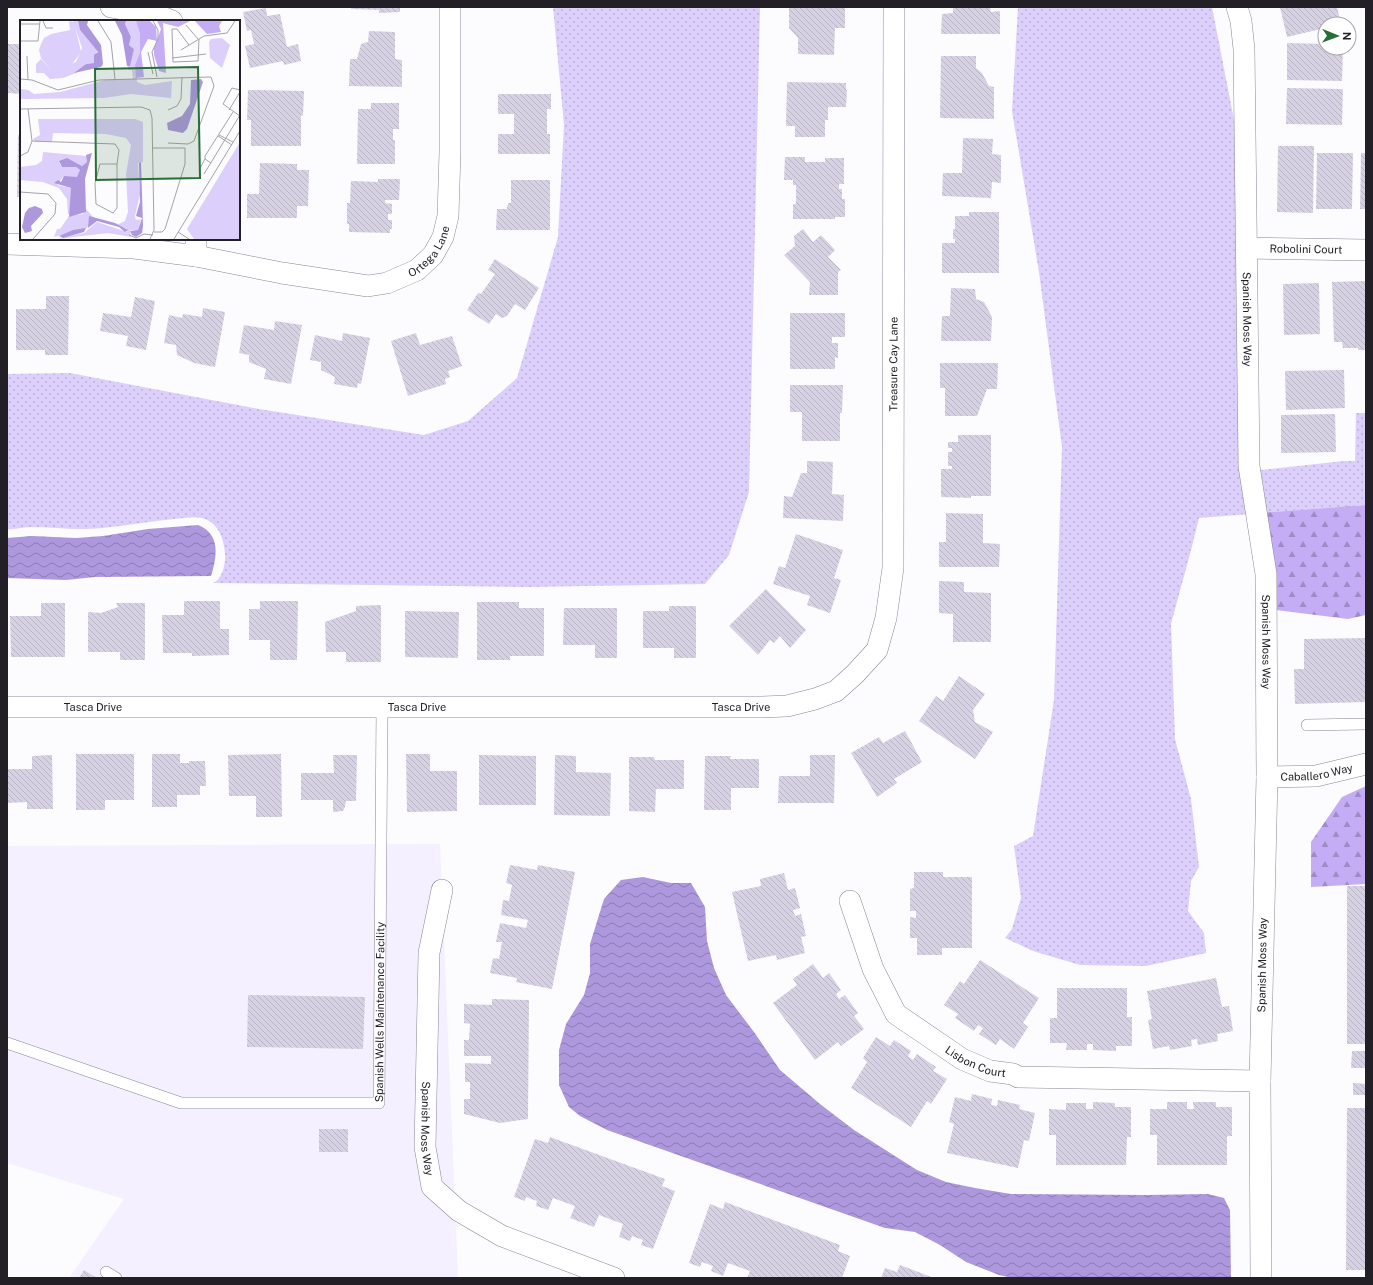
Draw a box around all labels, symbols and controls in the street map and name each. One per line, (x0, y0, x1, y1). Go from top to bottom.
north arrow (1317, 16, 1357, 56)
inset map (20, 20, 240, 240)
text: N (1341, 32, 1353, 41)
street label: Ortega Lane (406, 225, 451, 279)
street label: Robolini Court (1269, 242, 1342, 256)
street label: Spanish Moss Way (1241, 272, 1254, 367)
street label: Treasure Cay Lane (887, 317, 899, 411)
street label: Spanish Moss Way (1260, 594, 1273, 689)
street label: Tasca Drive (64, 701, 122, 713)
street label: Tasca Drive (388, 701, 446, 713)
street label: Tasca Drive (712, 701, 771, 713)
street label: Caballero Way (1280, 761, 1354, 783)
street label: Spanish Moss Way (1255, 917, 1269, 1012)
street label: Spanish Wells Maintenance Facility (373, 922, 386, 1102)
street label: Lisbon Court (943, 1043, 1007, 1079)
street label: Spanish Moss Way (419, 1081, 436, 1177)

